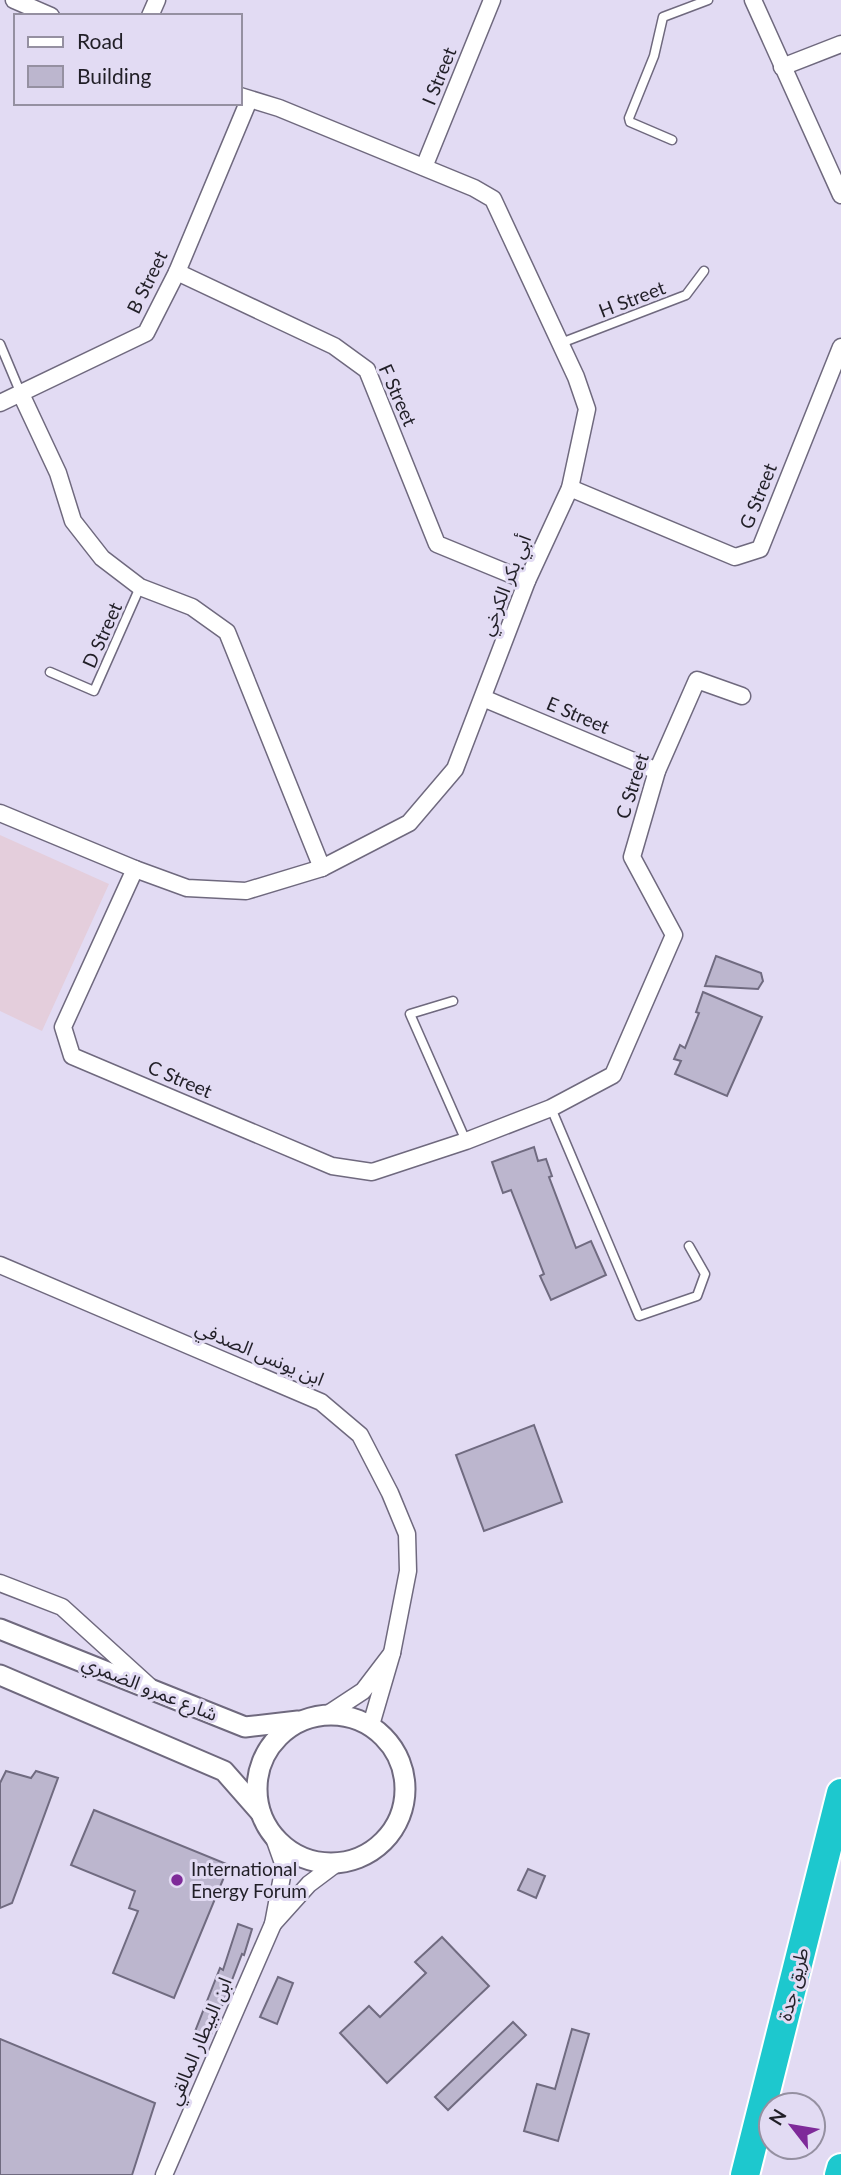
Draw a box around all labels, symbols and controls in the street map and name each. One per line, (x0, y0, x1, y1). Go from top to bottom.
legend (14, 14, 242, 105)
text: Road (77, 28, 124, 53)
street label: I Street (417, 43, 461, 108)
text: Building (77, 63, 152, 88)
street label: B Street (121, 246, 172, 317)
street label: H Street (595, 275, 669, 322)
street label: F Street (375, 360, 422, 429)
street label: G Street (734, 459, 781, 532)
street label: أبي بكر الكرخي (474, 531, 539, 640)
street label: D Street (77, 598, 126, 671)
street label: E Street (543, 691, 613, 738)
street label: C Street (610, 750, 653, 822)
street label: C Street (145, 1055, 216, 1102)
street label: ابن يونس الصدفي (191, 1315, 328, 1394)
street label: شارع عمرو الضمري (78, 1650, 221, 1729)
place label: International Energy Forum (191, 1857, 307, 1902)
marker: International Energy Forum (169, 1872, 185, 1888)
street label: طريق جدة (772, 1945, 814, 2023)
street label: ابن البيطار المالقي (161, 1973, 240, 2110)
north arrow (757, 2091, 827, 2161)
text: N (763, 2105, 791, 2129)

